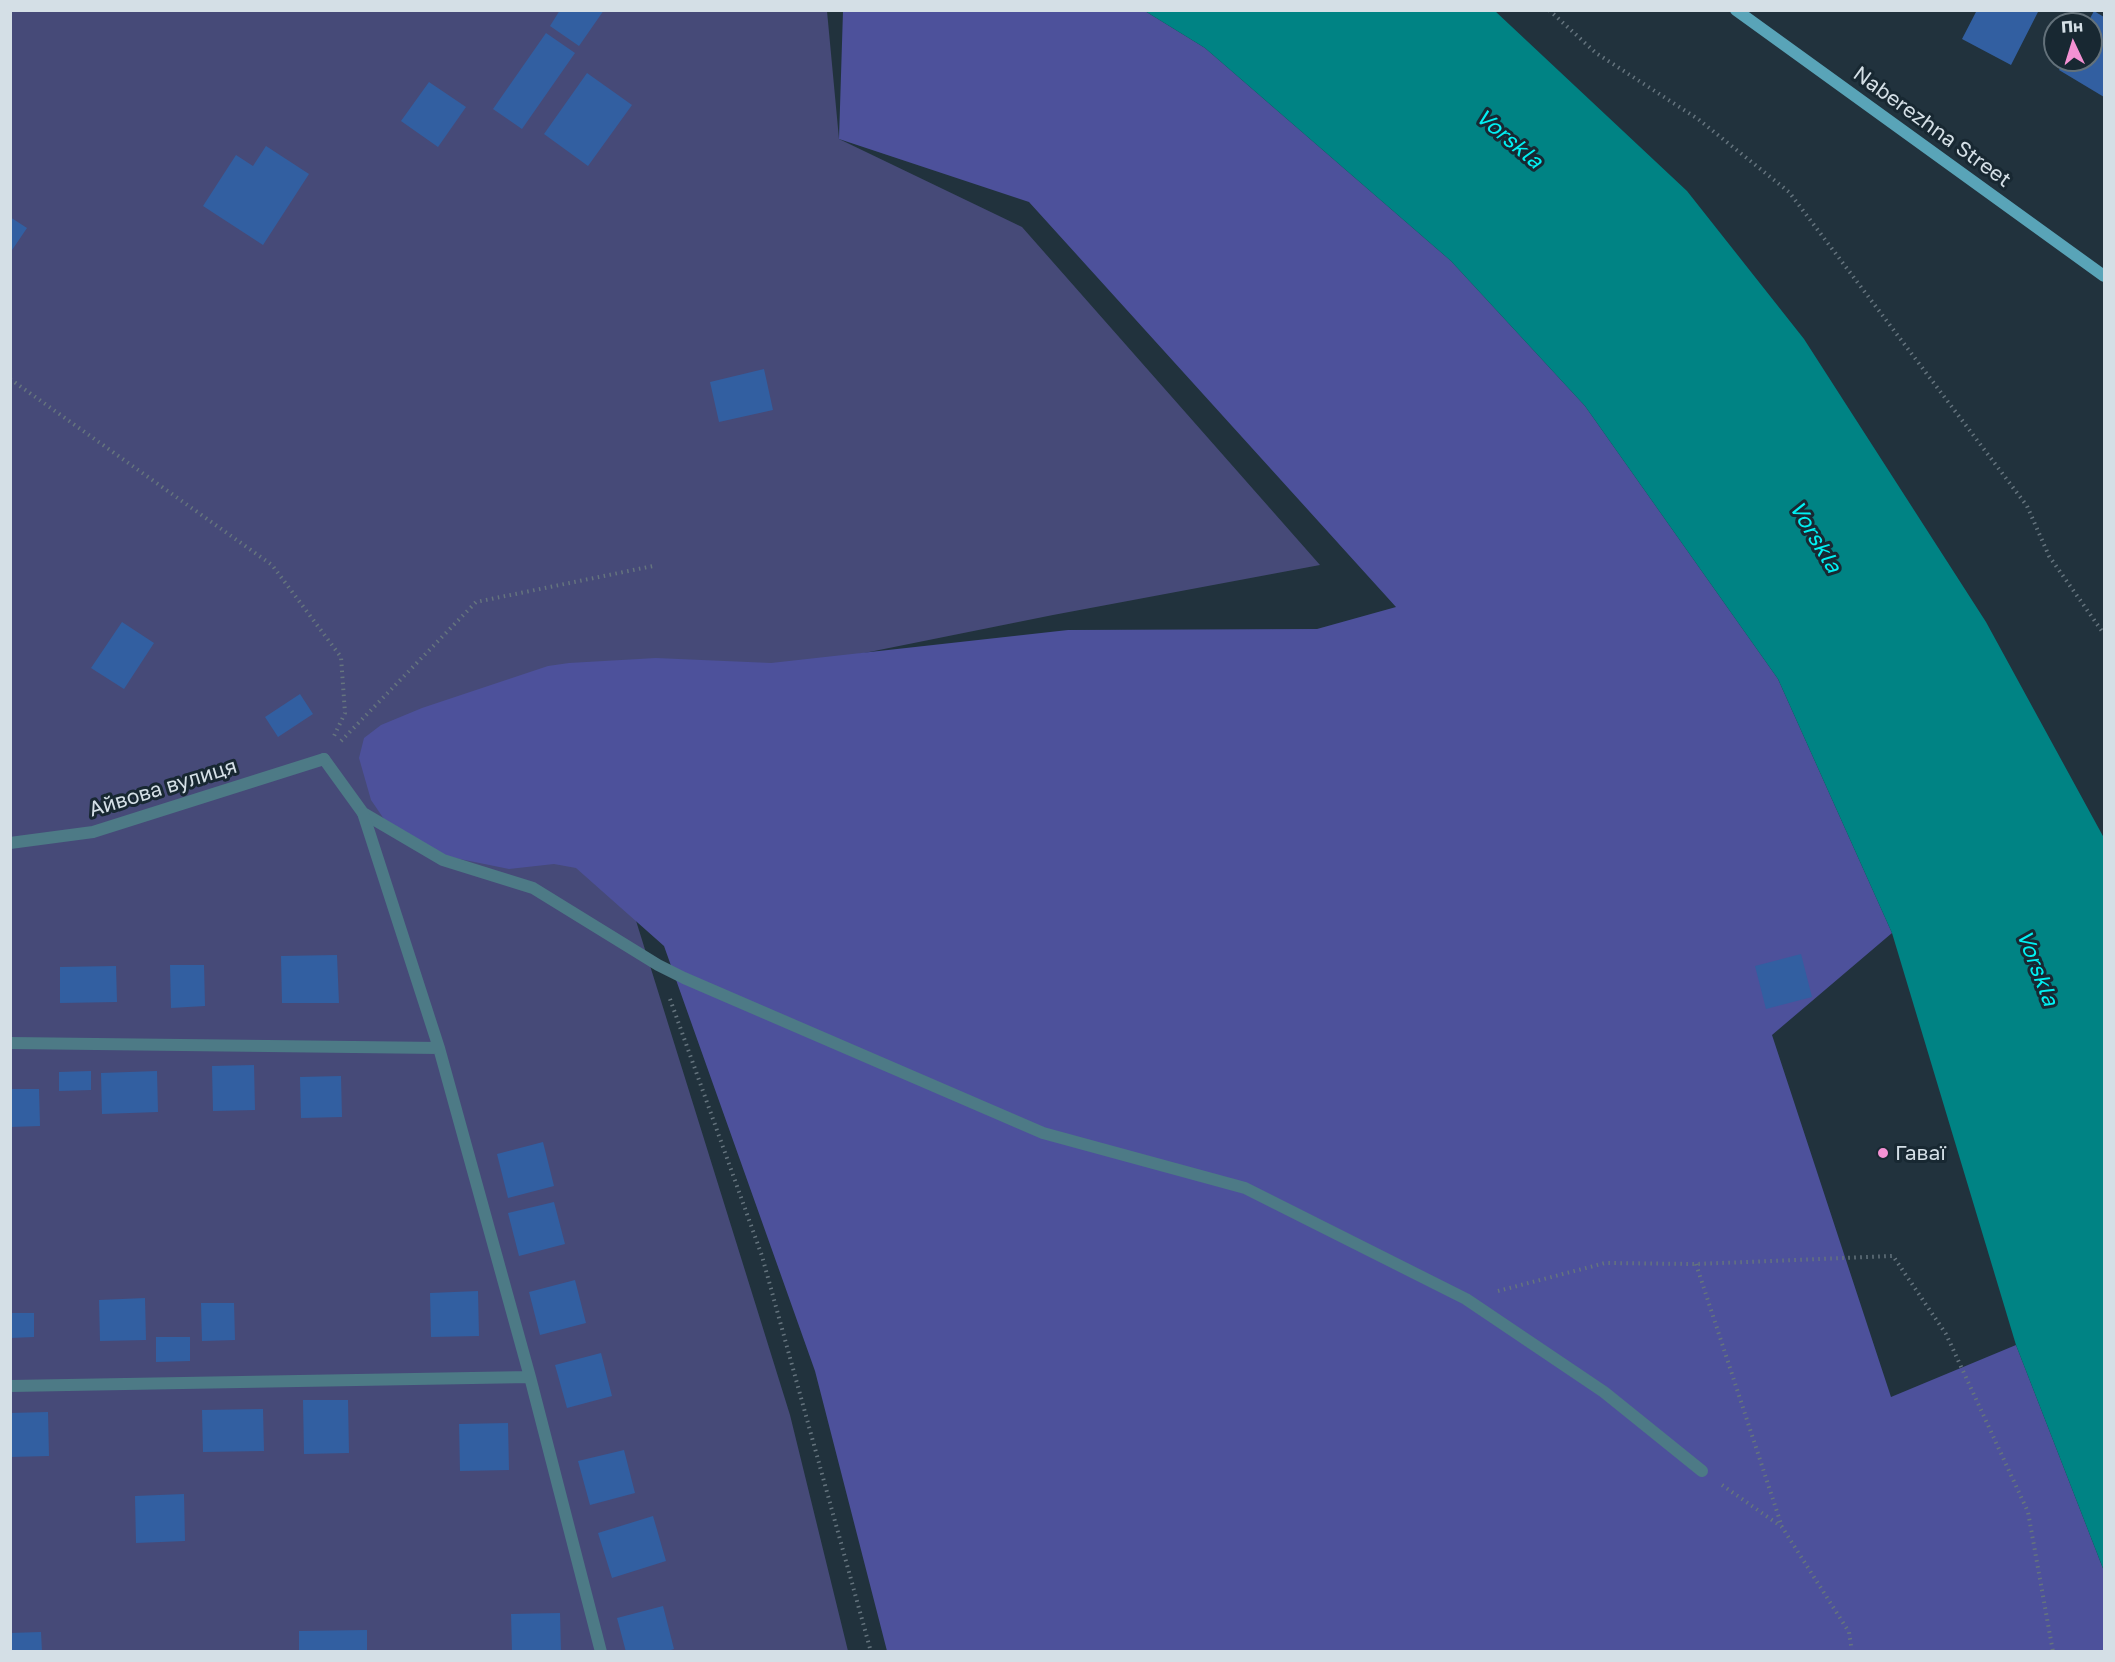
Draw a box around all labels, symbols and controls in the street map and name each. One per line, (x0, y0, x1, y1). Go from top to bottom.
north arrow (2043, 12, 2103, 72)
text: Пн (2060, 15, 2083, 37)
street label: Naberezhna Street (1848, 61, 2016, 193)
water label: Vorskla (1470, 104, 1548, 174)
water label: Vorskla (1783, 496, 1847, 578)
street label: Айвова вулиця (86, 754, 240, 822)
water label: Vorskla (2011, 927, 2063, 1009)
place label: Гаваї (1895, 1140, 1946, 1166)
marker: Гаваї (1876, 1146, 1890, 1160)

